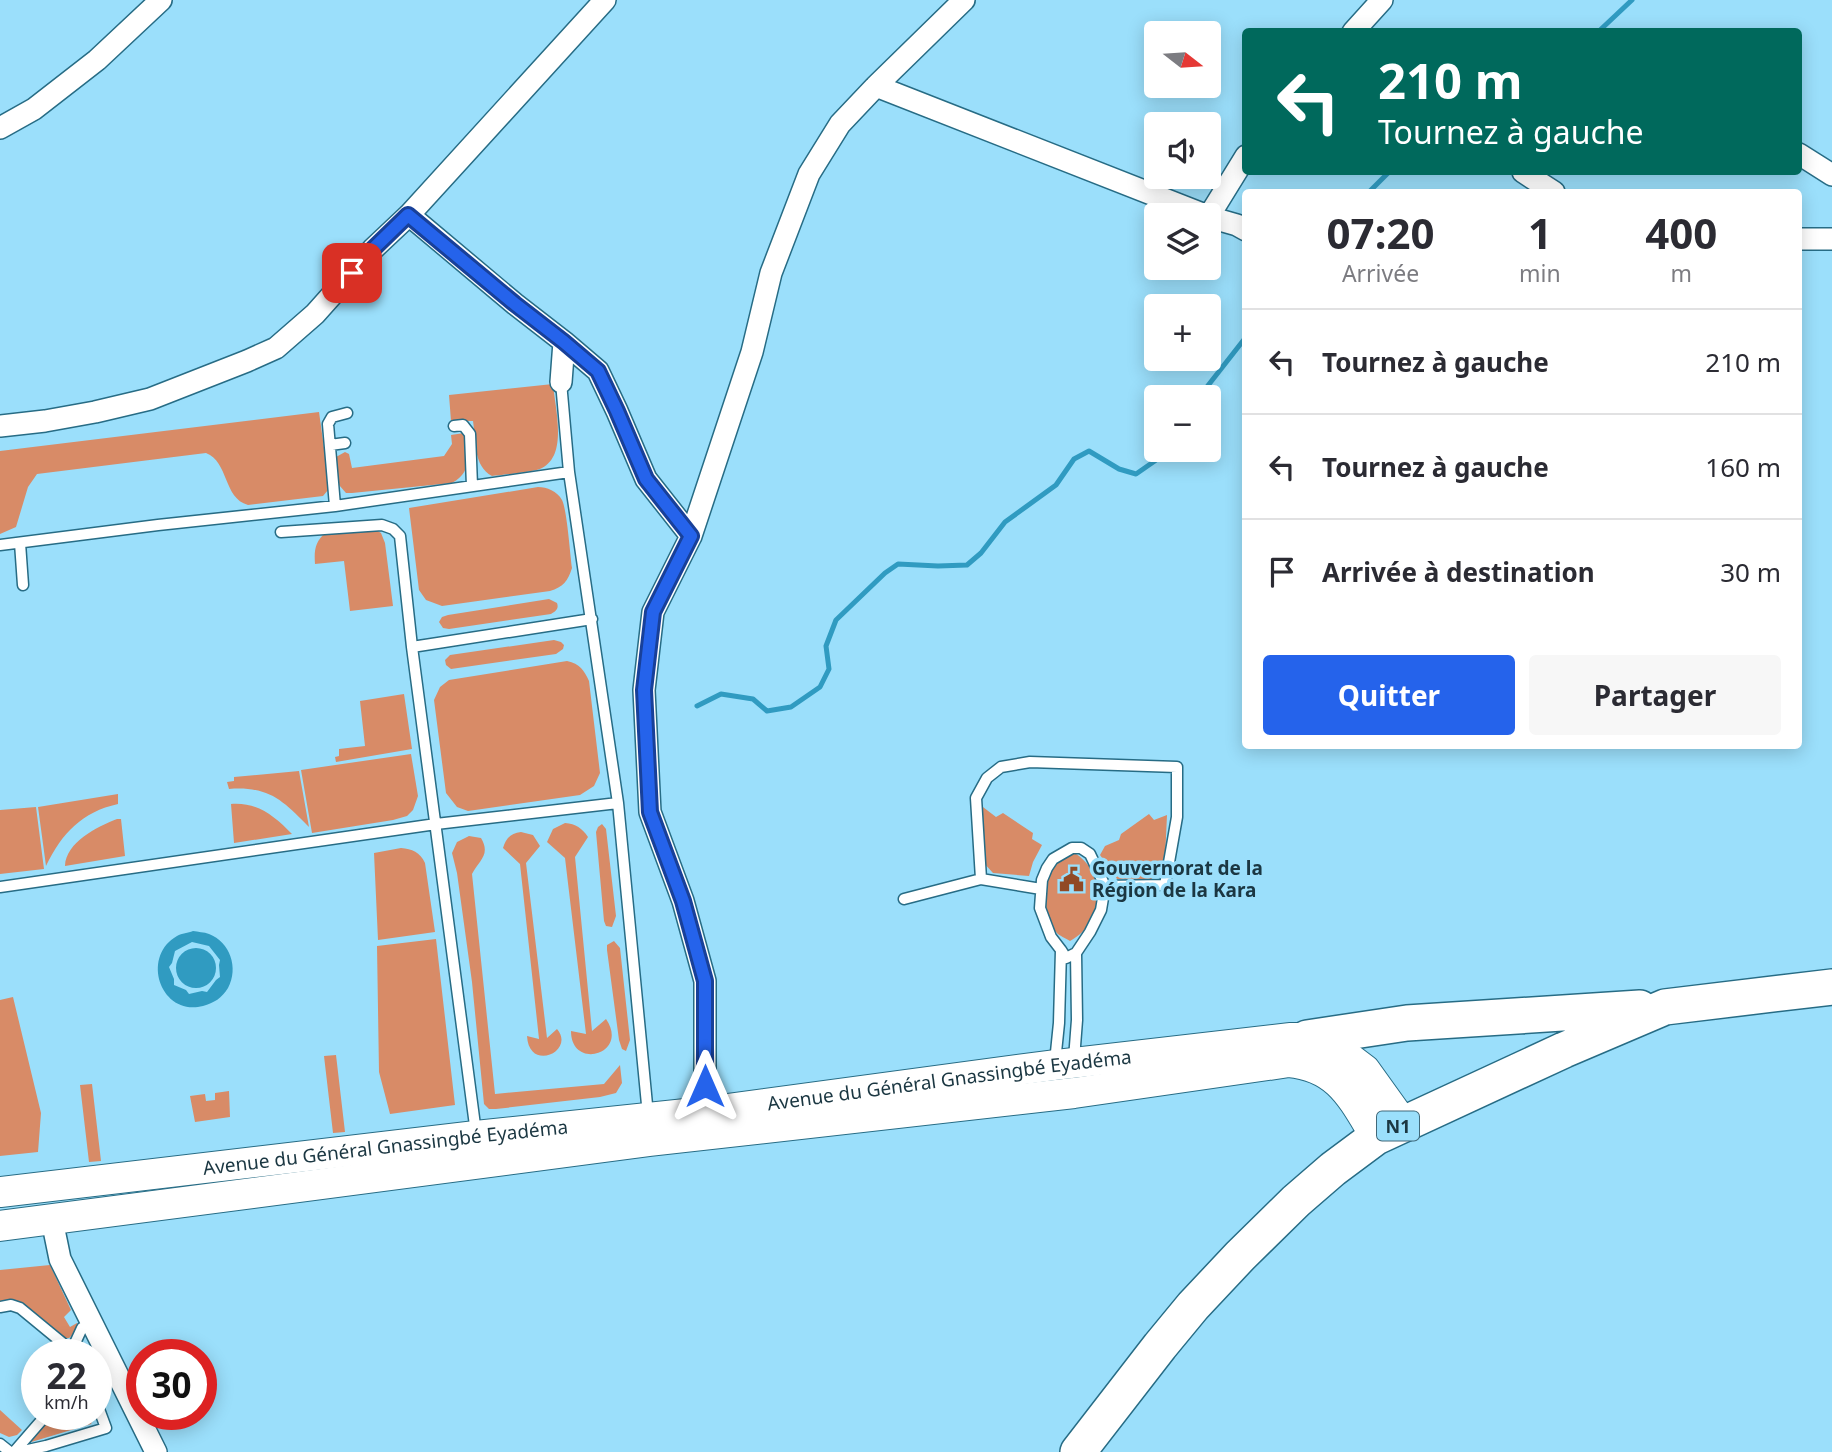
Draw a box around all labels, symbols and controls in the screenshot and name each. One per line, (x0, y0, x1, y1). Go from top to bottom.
north arrow (1144, 21, 1222, 98)
map controls (1144, 21, 1221, 462)
text: 210 m (1378, 47, 1523, 113)
icon: left (1263, 56, 1354, 147)
text: Tournez à gauche (1378, 110, 1644, 153)
button: sound (1144, 112, 1221, 189)
button: layers (1144, 203, 1221, 280)
text: 07:20 (1327, 204, 1434, 261)
text: 1 (1528, 204, 1552, 261)
text: 400 (1645, 204, 1717, 261)
pin (322, 243, 382, 303)
icon: arrive (333, 254, 371, 292)
text: Arrivée (1342, 257, 1419, 289)
text: min (1519, 257, 1561, 289)
text: m (1671, 257, 1692, 289)
button: + (1144, 294, 1221, 371)
icon: left (1263, 343, 1301, 381)
text: Tournez à gauche (1322, 344, 1549, 380)
text: 210 m (1705, 344, 1781, 380)
button: − (1144, 385, 1221, 462)
icon: left (1263, 448, 1301, 486)
text: Tournez à gauche (1322, 449, 1549, 485)
text: 160 m (1705, 449, 1781, 485)
icon: arrive (1263, 553, 1301, 591)
text: Arrivée à destination (1322, 554, 1595, 590)
text: 30 m (1720, 554, 1781, 590)
button: Quitter (1263, 655, 1515, 735)
button: Partager (1529, 655, 1781, 735)
place label: Gouvernorat de la Région de la Kara (1092, 855, 1263, 903)
public building icon: Gouvernorat de la Région de la Kara (1058, 865, 1086, 893)
street label: Avenue du Général Gnassingbé Eyadéma (766, 1043, 1133, 1117)
position arrow (668, 1049, 742, 1123)
road number: N1 (1377, 1112, 1419, 1140)
street label: Avenue du Général Gnassingbé Eyadéma (202, 1113, 569, 1181)
speed limit sign: 30 (126, 1339, 217, 1430)
text: 22 (46, 1352, 87, 1399)
text: km/h (44, 1390, 89, 1414)

